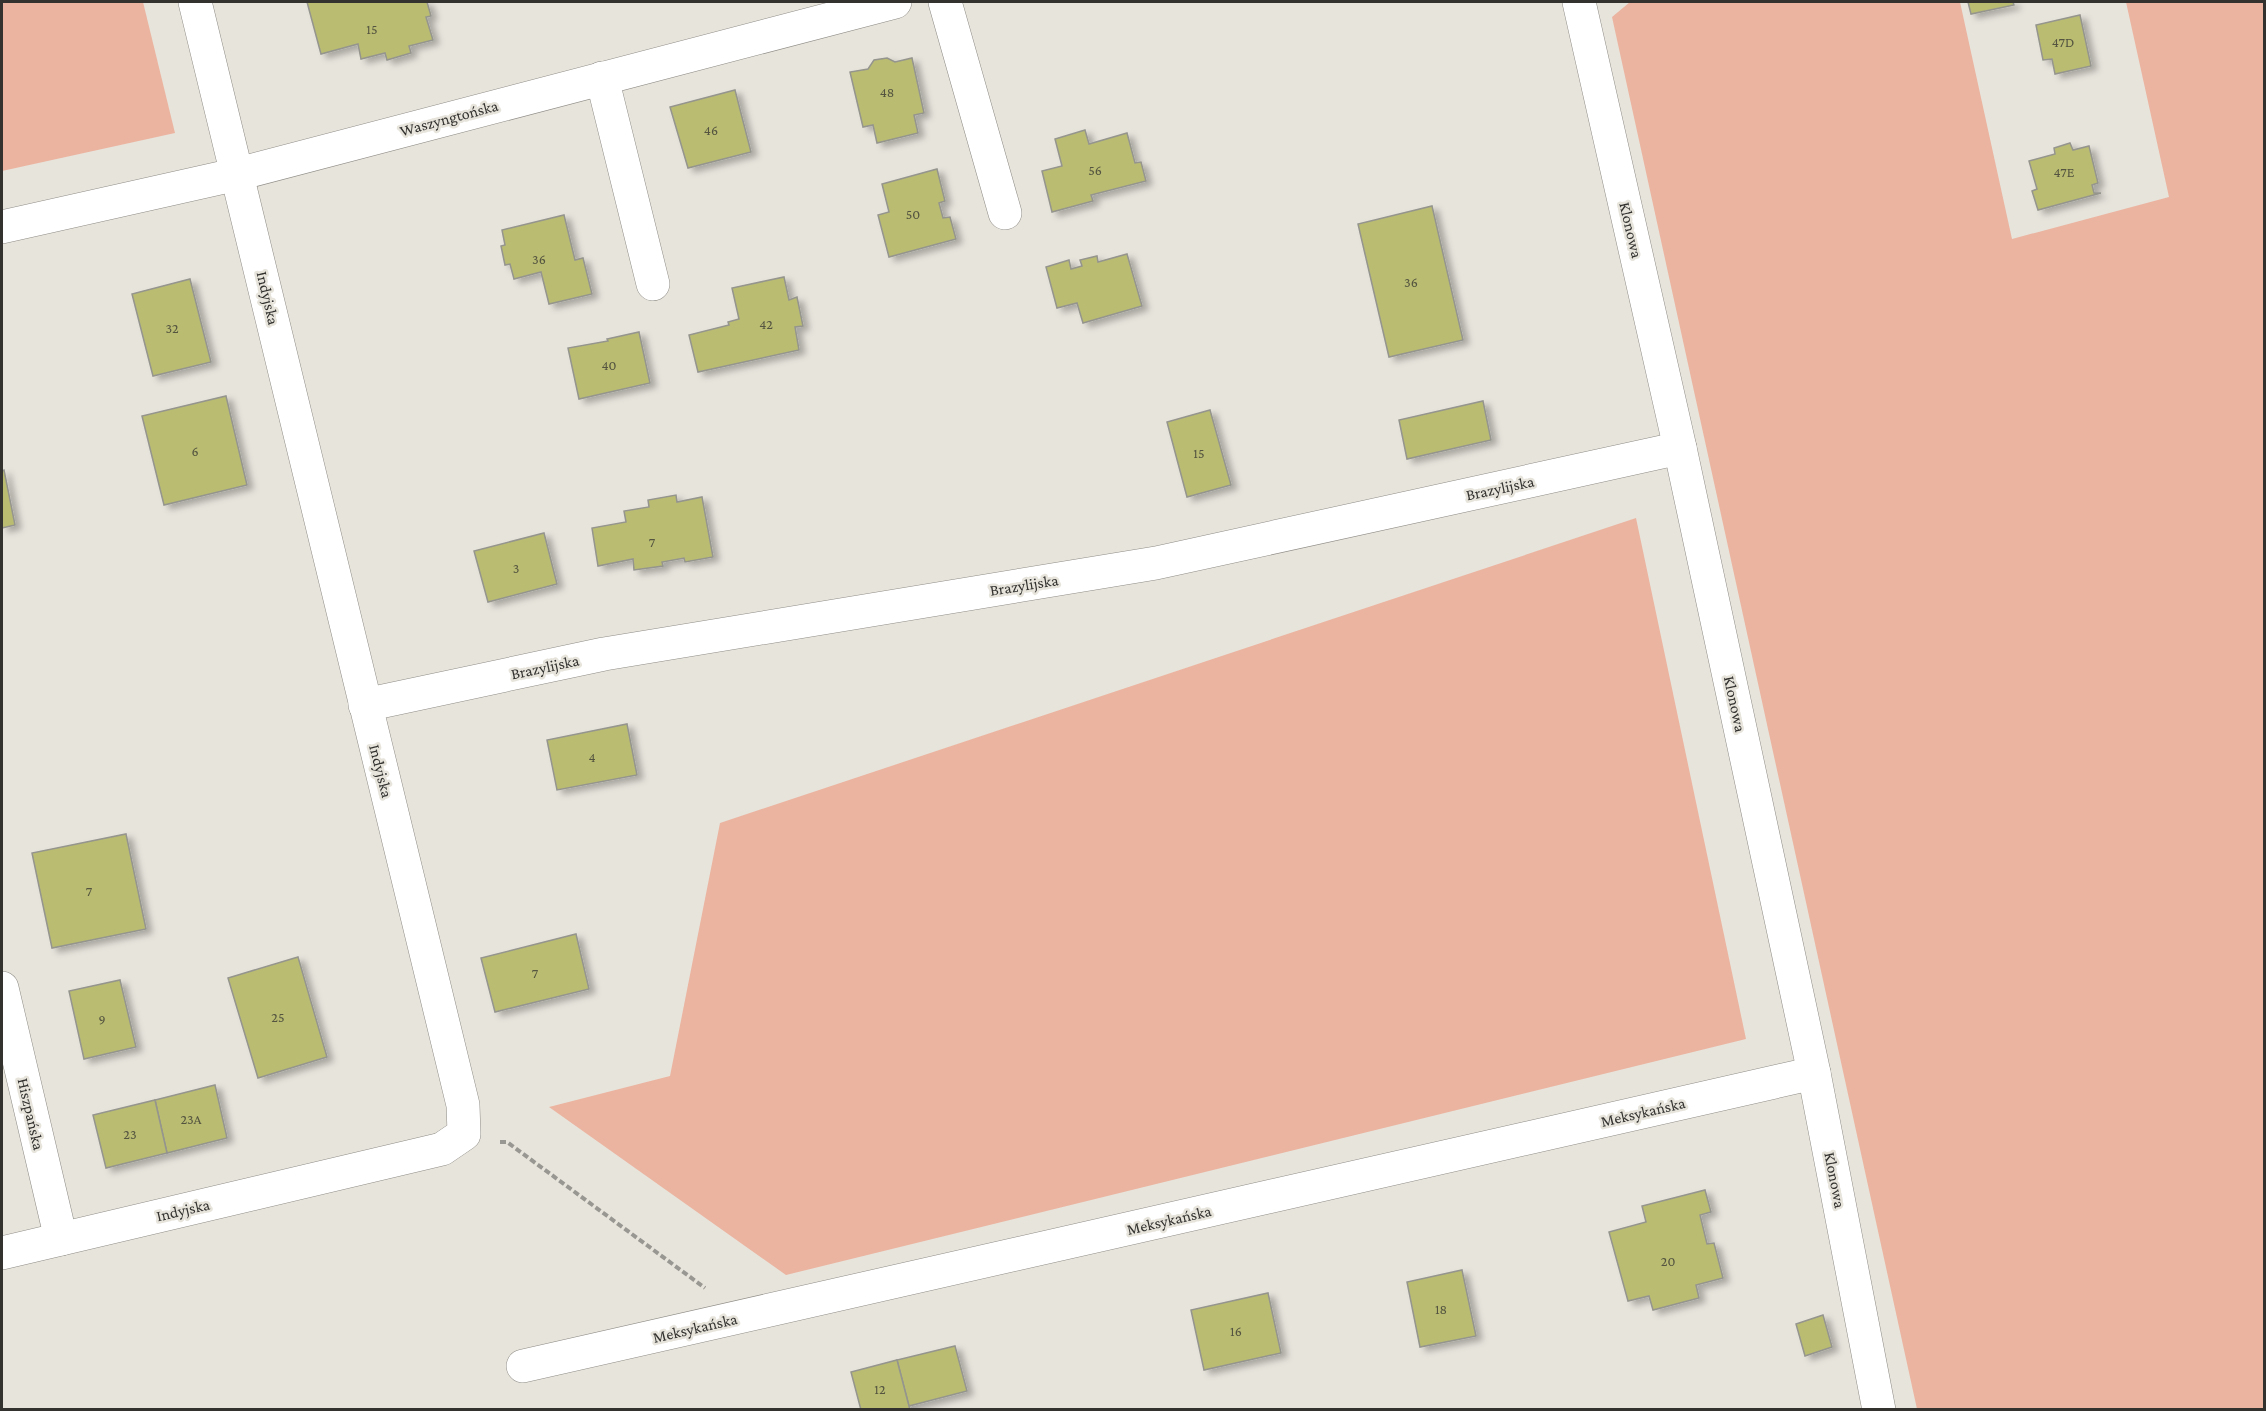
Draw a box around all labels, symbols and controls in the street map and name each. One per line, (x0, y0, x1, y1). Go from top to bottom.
house number: 15 (366, 21, 378, 37)
house number: 47D (2052, 34, 2074, 50)
house number: 48 (880, 84, 894, 100)
street label: Waszyngtońska (398, 97, 501, 140)
house number: 46 (704, 122, 718, 138)
house number: 56 (1088, 162, 1102, 178)
house number: 47E (2054, 164, 2075, 180)
street label: Klonowa (1616, 200, 1646, 260)
house number: 50 (906, 206, 920, 222)
house number: 36 (532, 251, 546, 267)
street label: Indyjska (253, 270, 283, 327)
house number: 36 (1404, 274, 1418, 290)
house number: 42 (759, 316, 773, 332)
house number: 32 (165, 320, 179, 336)
house number: 40 (601, 357, 617, 373)
house number: 6 (191, 443, 199, 459)
house number: 15 (1193, 445, 1205, 461)
street label: Brazylijska (1464, 472, 1536, 504)
house number: 7 (649, 534, 656, 550)
house number: 3 (513, 560, 519, 576)
street label: Brazylijska (988, 571, 1060, 600)
street label: Brazylijska (509, 651, 581, 683)
street label: Klonowa (1721, 674, 1749, 734)
street label: Indyjska (365, 743, 396, 800)
house number: 4 (588, 749, 596, 765)
house number: 7 (86, 883, 93, 899)
house number: 7 (532, 965, 539, 981)
house number: 25 (271, 1009, 285, 1025)
house number: 9 (98, 1011, 106, 1027)
street label: Hiszpańska (13, 1076, 48, 1152)
street label: Meksykańska (1599, 1094, 1688, 1131)
house number: 23A (180, 1111, 202, 1127)
house number: 23 (123, 1126, 137, 1142)
street label: Klonowa (1821, 1150, 1849, 1210)
street label: Indyjska (155, 1195, 212, 1225)
street label: Meksykańska (1125, 1202, 1214, 1239)
house number: 20 (1661, 1253, 1675, 1269)
house number: 18 (1435, 1301, 1447, 1317)
street label: Meksykańska (651, 1310, 740, 1347)
house number: 16 (1230, 1323, 1242, 1339)
house number: 12 (874, 1381, 886, 1397)

